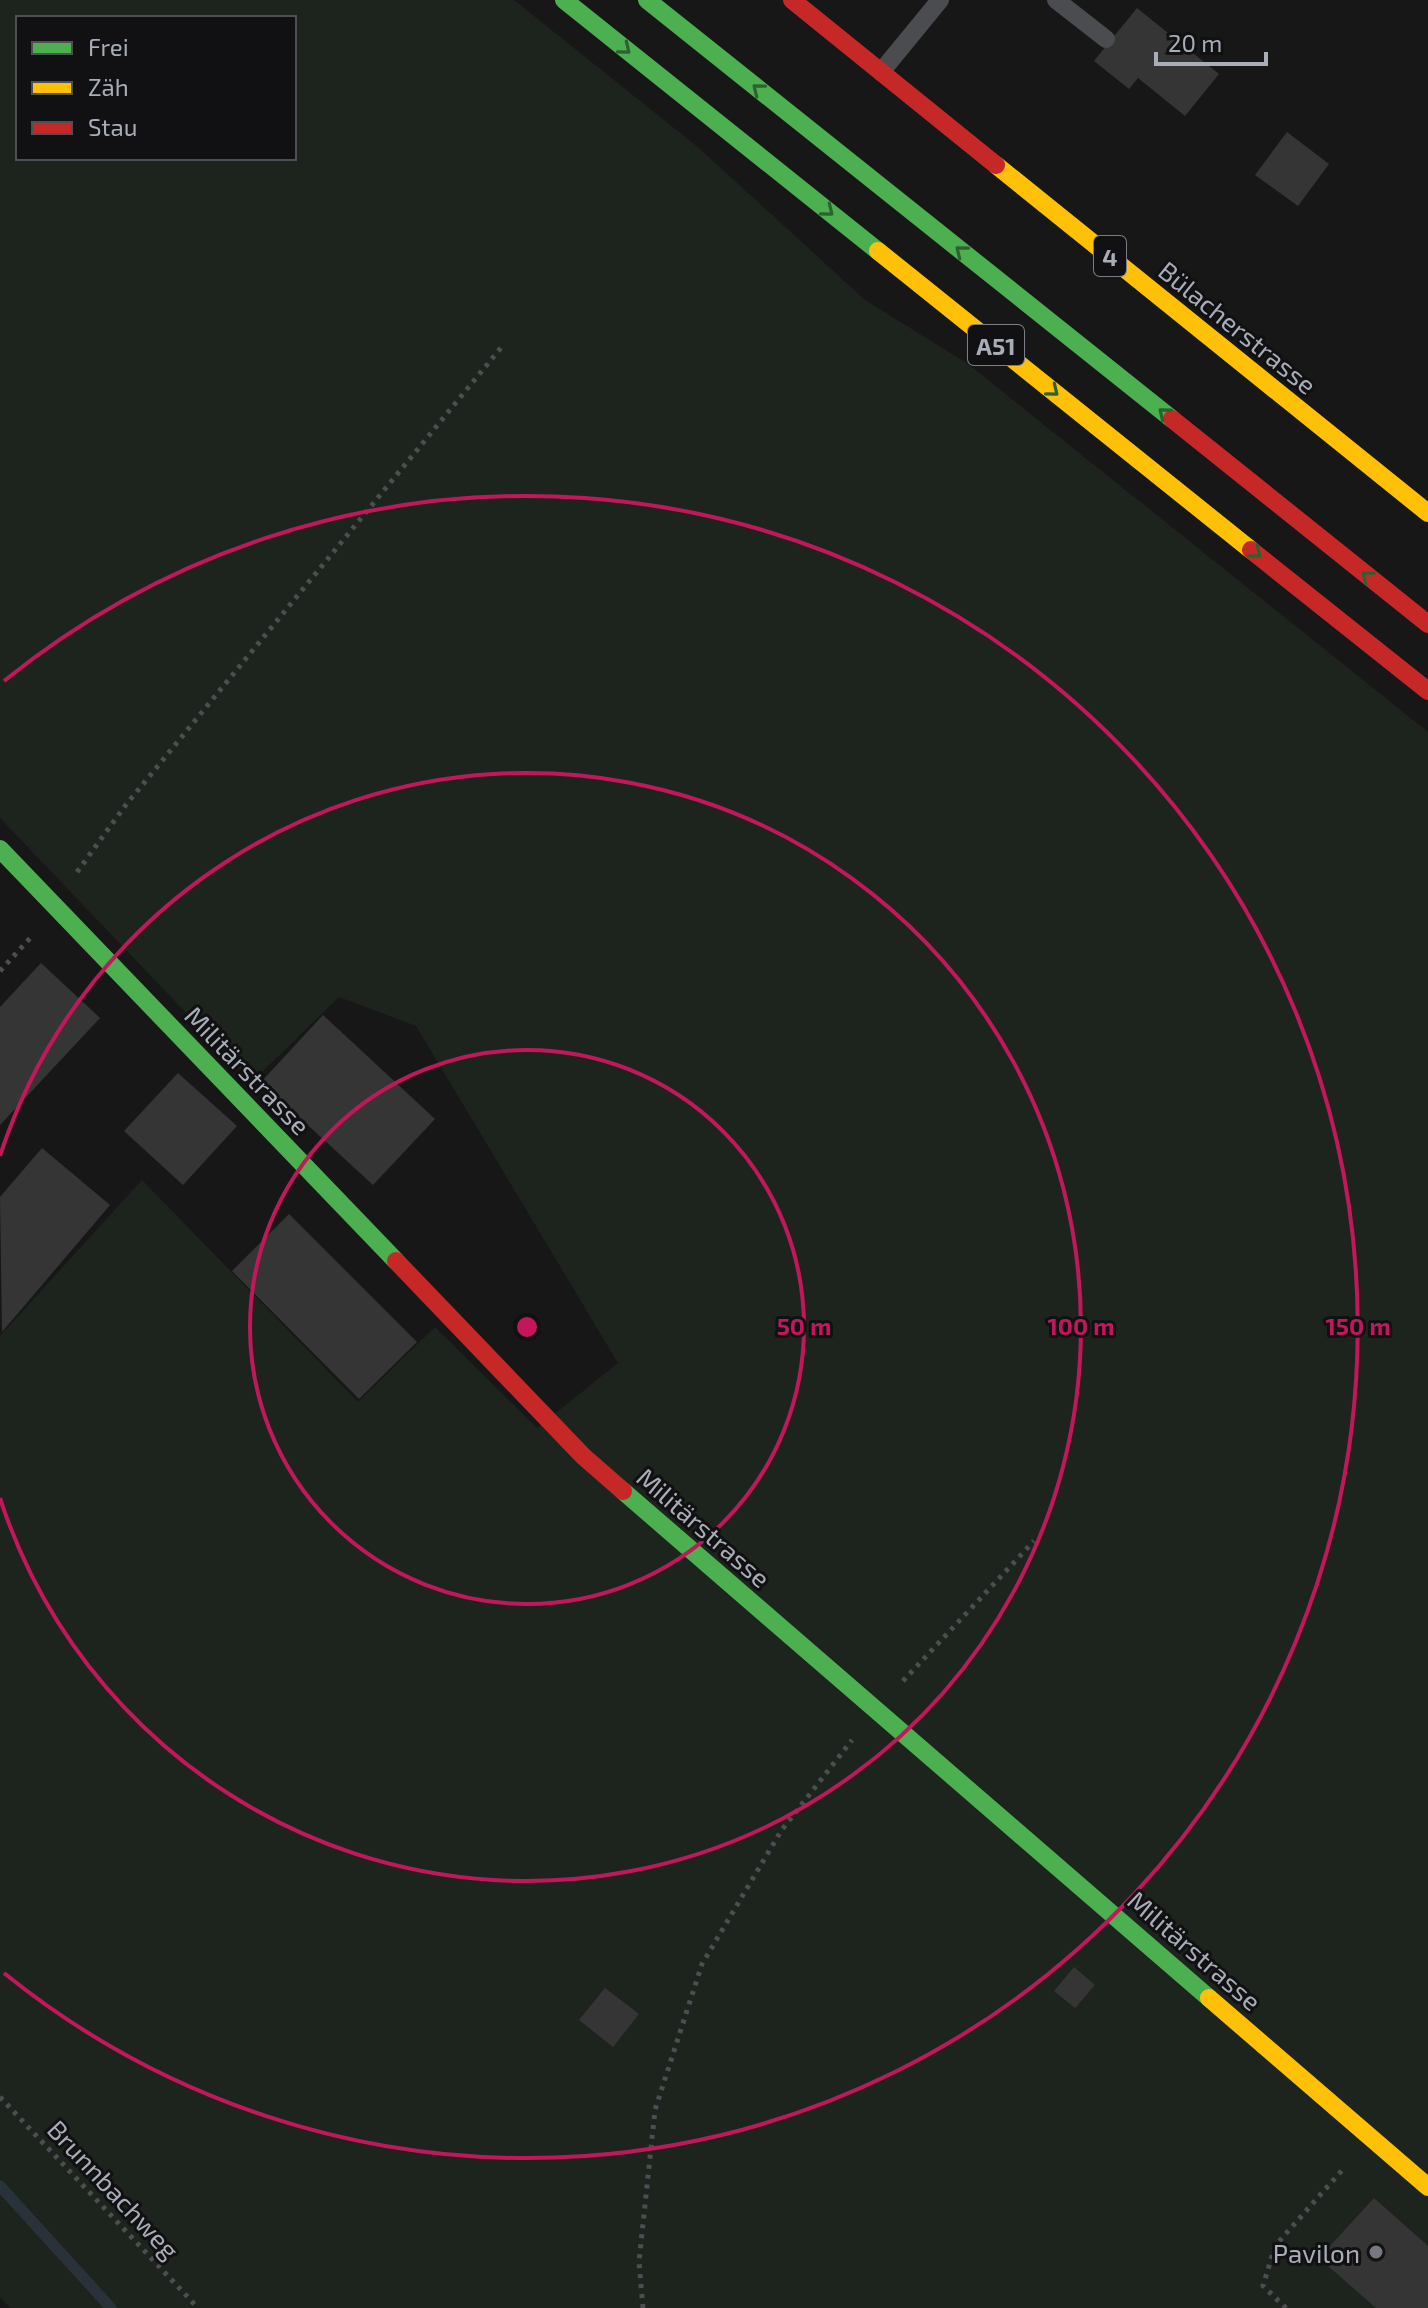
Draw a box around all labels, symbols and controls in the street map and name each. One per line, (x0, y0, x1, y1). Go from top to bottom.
legend (16, 16, 296, 160)
scale bar (1156, 16, 1266, 66)
text: 20 m (1168, 28, 1222, 57)
text: Frei (88, 32, 129, 61)
one-way arrow (616, 39, 631, 53)
text: Zäh (88, 72, 129, 101)
one-way arrow (752, 84, 767, 98)
text: Stau (88, 112, 137, 141)
one-way arrow (819, 201, 833, 216)
road number: 4 (1094, 236, 1126, 276)
one-way arrow (956, 246, 970, 261)
street label: Bülacherstrasse (1153, 254, 1323, 400)
road number: A51 (968, 325, 1024, 365)
one-way arrow (1044, 381, 1058, 396)
one-way arrow (1158, 409, 1173, 423)
one-way arrow (1247, 544, 1262, 558)
one-way arrow (1361, 571, 1376, 585)
street label: Militärstrasse (179, 999, 317, 1141)
text: 50 m (777, 1311, 831, 1340)
text: 100 m (1048, 1311, 1114, 1340)
text: 150 m (1325, 1311, 1391, 1340)
centre of rings (513, 1313, 541, 1341)
street label: Militärstrasse (631, 1461, 777, 1593)
street label: Militärstrasse (1122, 1884, 1268, 2016)
street label: Brunnbachweg (42, 2113, 186, 2265)
place label: Pavilon (1273, 2237, 1360, 2268)
marker: Pavilon (1367, 2243, 1385, 2261)

